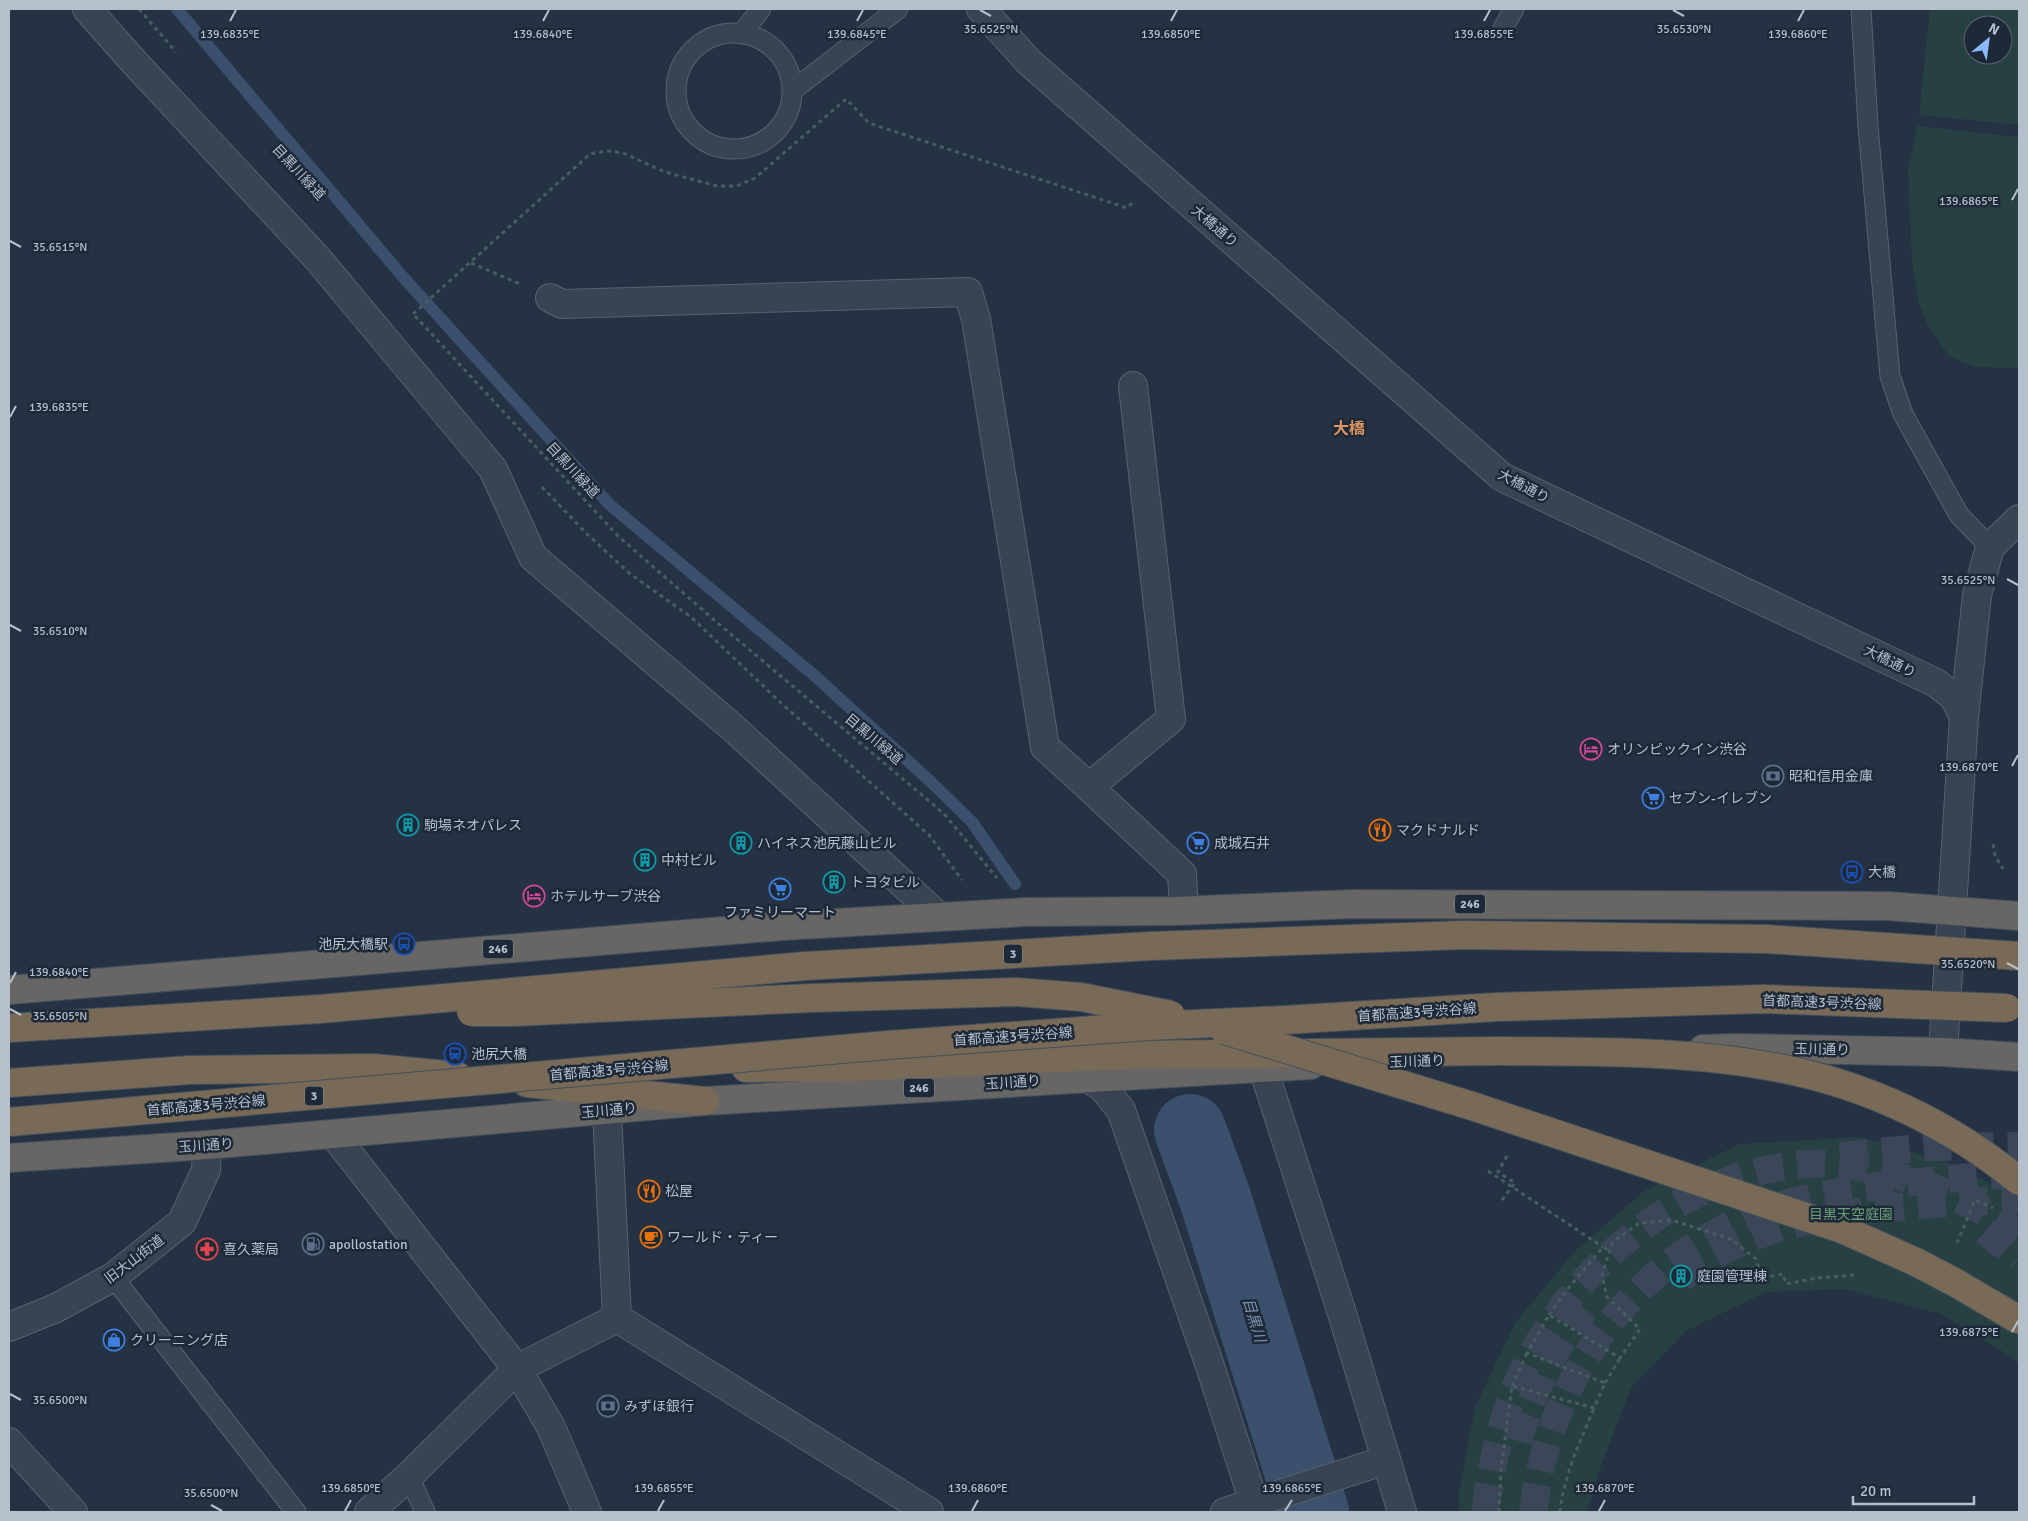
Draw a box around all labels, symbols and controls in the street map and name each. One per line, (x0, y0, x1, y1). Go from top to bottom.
north arrow (1963, 15, 2013, 65)
text: N (1986, 19, 2002, 39)
text: 35.6525°N (964, 22, 1018, 37)
text: 35.6530°N (1657, 22, 1711, 37)
text: 139.6835°E (200, 27, 260, 42)
text: 139.6840°E (513, 27, 573, 42)
text: 139.6845°E (827, 27, 887, 42)
text: 139.6850°E (1141, 27, 1201, 42)
text: 139.6855°E (1454, 27, 1514, 42)
text: 139.6860°E (1768, 27, 1828, 42)
street label: 目黒川緑道 (269, 141, 329, 204)
text: 139.6865°E (1939, 194, 1999, 209)
street label: 大橋通り (1188, 202, 1241, 251)
text: 35.6515°N (33, 240, 87, 255)
text: 139.6835°E (29, 400, 89, 415)
district label: 大橋 (1333, 419, 1365, 439)
street label: 目黒川緑道 (543, 439, 603, 502)
street label: 大橋通り (1495, 466, 1552, 507)
text: 35.6525°N (1941, 573, 1995, 588)
text: 35.6510°N (33, 624, 87, 639)
street label: 大橋通り (1861, 642, 1919, 681)
street label: 目黒川緑道 (841, 710, 906, 768)
hotel icon: オリンピックイン渋谷 (1579, 737, 1603, 761)
place label: オリンピックイン渋谷 (1607, 741, 1747, 758)
text: 139.6870°E (1939, 760, 1999, 775)
bank icon: 昭和信用金庫 (1761, 764, 1785, 788)
place label: 昭和信用金庫 (1789, 768, 1873, 785)
supermarket icon: セブン-イレブン (1641, 786, 1665, 810)
place label: セブン-イレブン (1669, 790, 1772, 807)
building icon: 駒場ネオパレス (396, 813, 420, 837)
place label: 駒場ネオパレス (424, 817, 522, 834)
restaurant icon: マクドナルド (1368, 818, 1392, 842)
place label: マクドナルド (1396, 822, 1480, 839)
building icon: ハイネス池尻藤山ビル (729, 831, 753, 855)
supermarket icon: 成城石井 (1186, 831, 1210, 855)
place label: ハイネス池尻藤山ビル (757, 835, 897, 852)
place label: 成城石井 (1214, 835, 1270, 852)
building icon: 中村ビル (633, 848, 657, 872)
place label: 中村ビル (661, 852, 717, 869)
bus stop icon: 大橋 (1840, 860, 1864, 884)
place label: 大橋 (1868, 864, 1896, 881)
building icon: トヨタビル (822, 870, 846, 894)
place label: トヨタビル (850, 874, 920, 891)
supermarket icon: ファミリーマート (768, 877, 792, 901)
hotel icon: ホテルサーブ渋谷 (522, 884, 546, 908)
place label: ホテルサーブ渋谷 (550, 888, 661, 905)
road number: 246 (1455, 894, 1485, 914)
place label: ファミリーマート (724, 904, 836, 921)
bus stop icon: 池尻大橋駅 (392, 932, 416, 956)
place label: 池尻大橋駅 (318, 936, 388, 953)
road number: 246 (483, 940, 513, 959)
road number: 3 (1004, 944, 1022, 964)
text: 35.6520°N (1941, 957, 1995, 972)
text: 139.6840°E (29, 965, 89, 980)
street label: 首都高速3号渋谷線 (1762, 992, 1882, 1013)
street label: 首都高速3号渋谷線 (1357, 1000, 1477, 1025)
text: 35.6505°N (33, 1009, 87, 1024)
street label: 首都高速3号渋谷線 (953, 1024, 1073, 1049)
street label: 玉川通り (1794, 1041, 1850, 1058)
station icon: 池尻大橋 (443, 1042, 467, 1066)
place label: 池尻大橋 (471, 1046, 527, 1063)
street label: 玉川通り (1389, 1052, 1445, 1071)
street label: 首都高速3号渋谷線 (549, 1057, 669, 1084)
street label: 玉川通り (985, 1072, 1042, 1093)
road number: 246 (904, 1078, 934, 1098)
road number: 3 (305, 1086, 323, 1106)
street label: 首都高速3号渋谷線 (146, 1092, 266, 1119)
street label: 玉川通り (580, 1100, 638, 1121)
street label: 玉川通り (178, 1135, 235, 1156)
restaurant icon: 松屋 (637, 1179, 661, 1203)
place label: 松屋 (665, 1183, 693, 1200)
park label: 目黒天空庭園 (1809, 1206, 1893, 1223)
cafe icon: ワールド・ティー (639, 1225, 663, 1249)
place label: ワールド・ティー (667, 1229, 778, 1246)
street label: 旧大山街道 (101, 1232, 167, 1287)
fuel station icon: apollostation (301, 1232, 325, 1256)
place label: apollostation (329, 1236, 408, 1253)
pharmacy icon: 喜久薬局 (195, 1237, 219, 1261)
place label: 喜久薬局 (223, 1241, 279, 1258)
building icon: 庭園管理棟 (1669, 1264, 1693, 1288)
place label: 庭園管理棟 (1697, 1268, 1767, 1285)
water label: 目黒川 (1239, 1296, 1270, 1346)
text: 139.6875°E (1939, 1325, 1999, 1340)
shop icon: クリーニング店 (102, 1328, 126, 1352)
place label: クリーニング店 (130, 1332, 228, 1349)
text: 35.6500°N (33, 1393, 87, 1408)
bank icon: みずほ銀行 (596, 1394, 620, 1418)
place label: みずほ銀行 (624, 1398, 694, 1415)
scale bar (1853, 1474, 1974, 1506)
text: 139.6850°E (321, 1481, 381, 1496)
text: 139.6855°E (634, 1481, 694, 1496)
text: 139.6860°E (948, 1481, 1008, 1496)
text: 139.6865°E (1262, 1481, 1322, 1496)
text: 139.6870°E (1575, 1481, 1635, 1496)
text: 20 m (1860, 1482, 1891, 1500)
text: 35.6500°N (184, 1486, 238, 1501)

